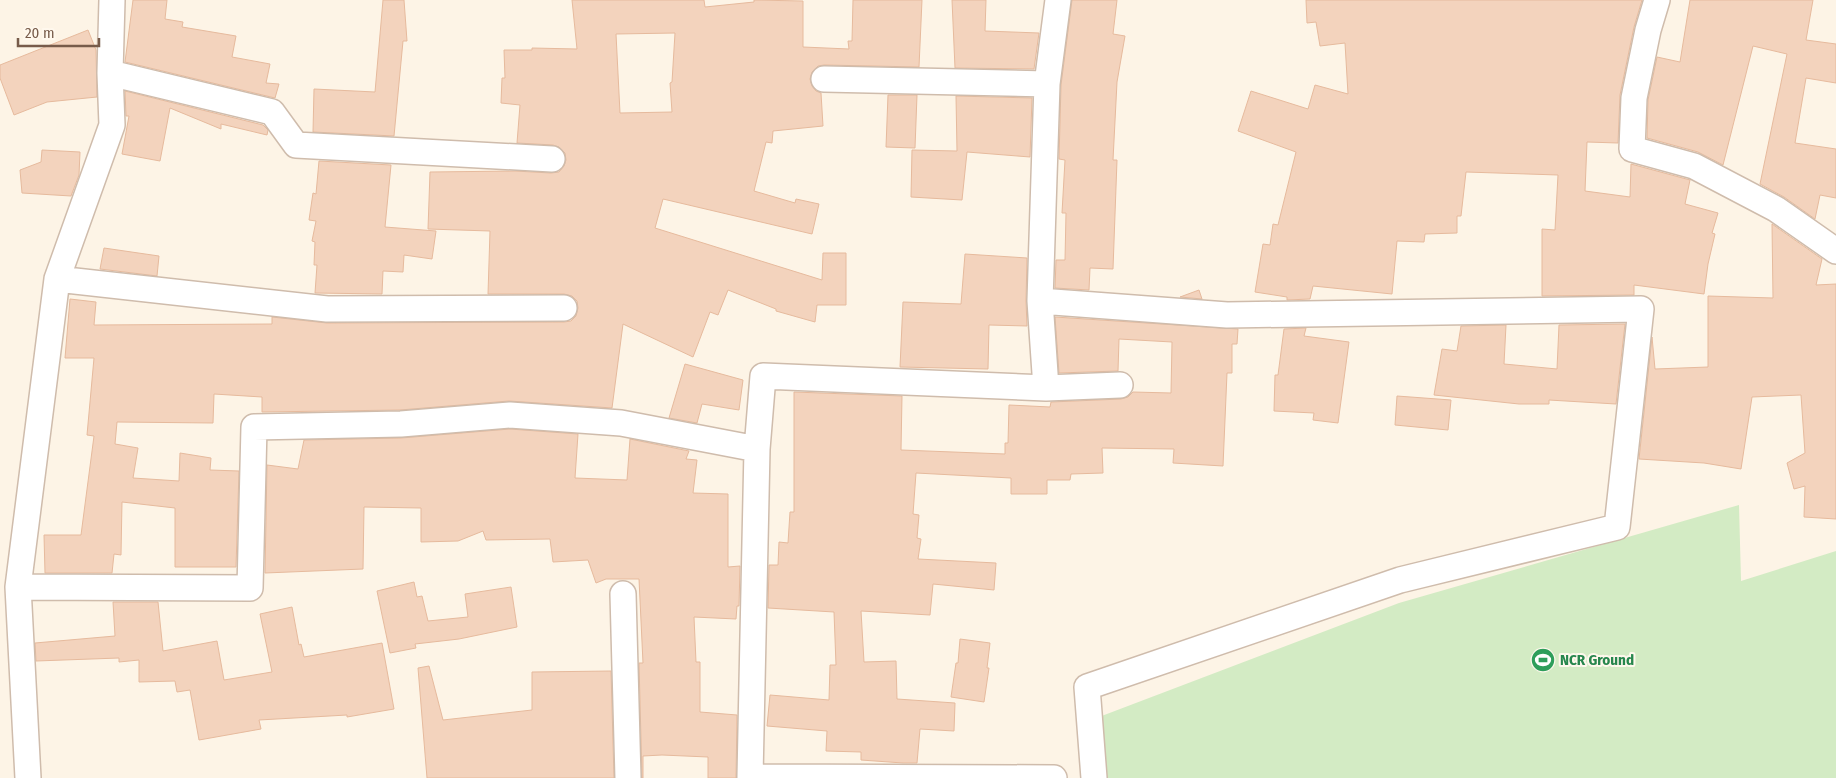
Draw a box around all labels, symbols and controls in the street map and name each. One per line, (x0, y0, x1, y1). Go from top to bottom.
scale bar (18, 15, 99, 47)
text: 20 m (25, 24, 55, 42)
sports icon: NCR Ground (1530, 647, 1556, 673)
place label: NCR Ground (1560, 651, 1634, 669)

